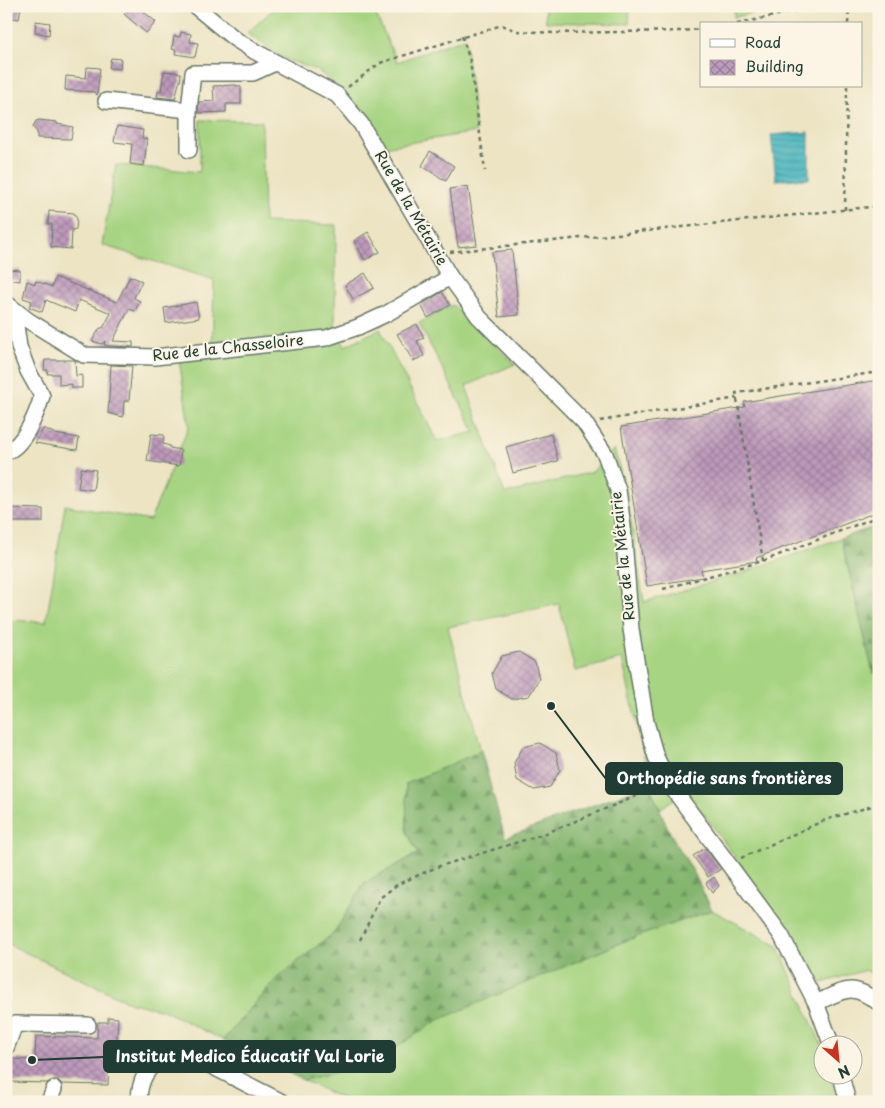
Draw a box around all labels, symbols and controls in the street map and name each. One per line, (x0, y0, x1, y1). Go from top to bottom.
legend (700, 22, 862, 88)
text: Road (745, 30, 781, 53)
text: Building (745, 54, 804, 77)
street label: Rue de la Métairie (370, 145, 455, 269)
street label: Rue de la Chasseloire (151, 327, 305, 366)
street label: Rue de la Métairie (603, 491, 640, 622)
callout: Orthopédie sans frontières (606, 763, 842, 794)
text: Orthopédie sans frontières (616, 765, 832, 789)
north arrow (812, 1036, 862, 1086)
callout: Institut Medico Éducatif Val Lorie (104, 1041, 395, 1072)
text: Institut Medico Éducatif Val Lorie (115, 1043, 385, 1067)
text: N (834, 1060, 854, 1084)

